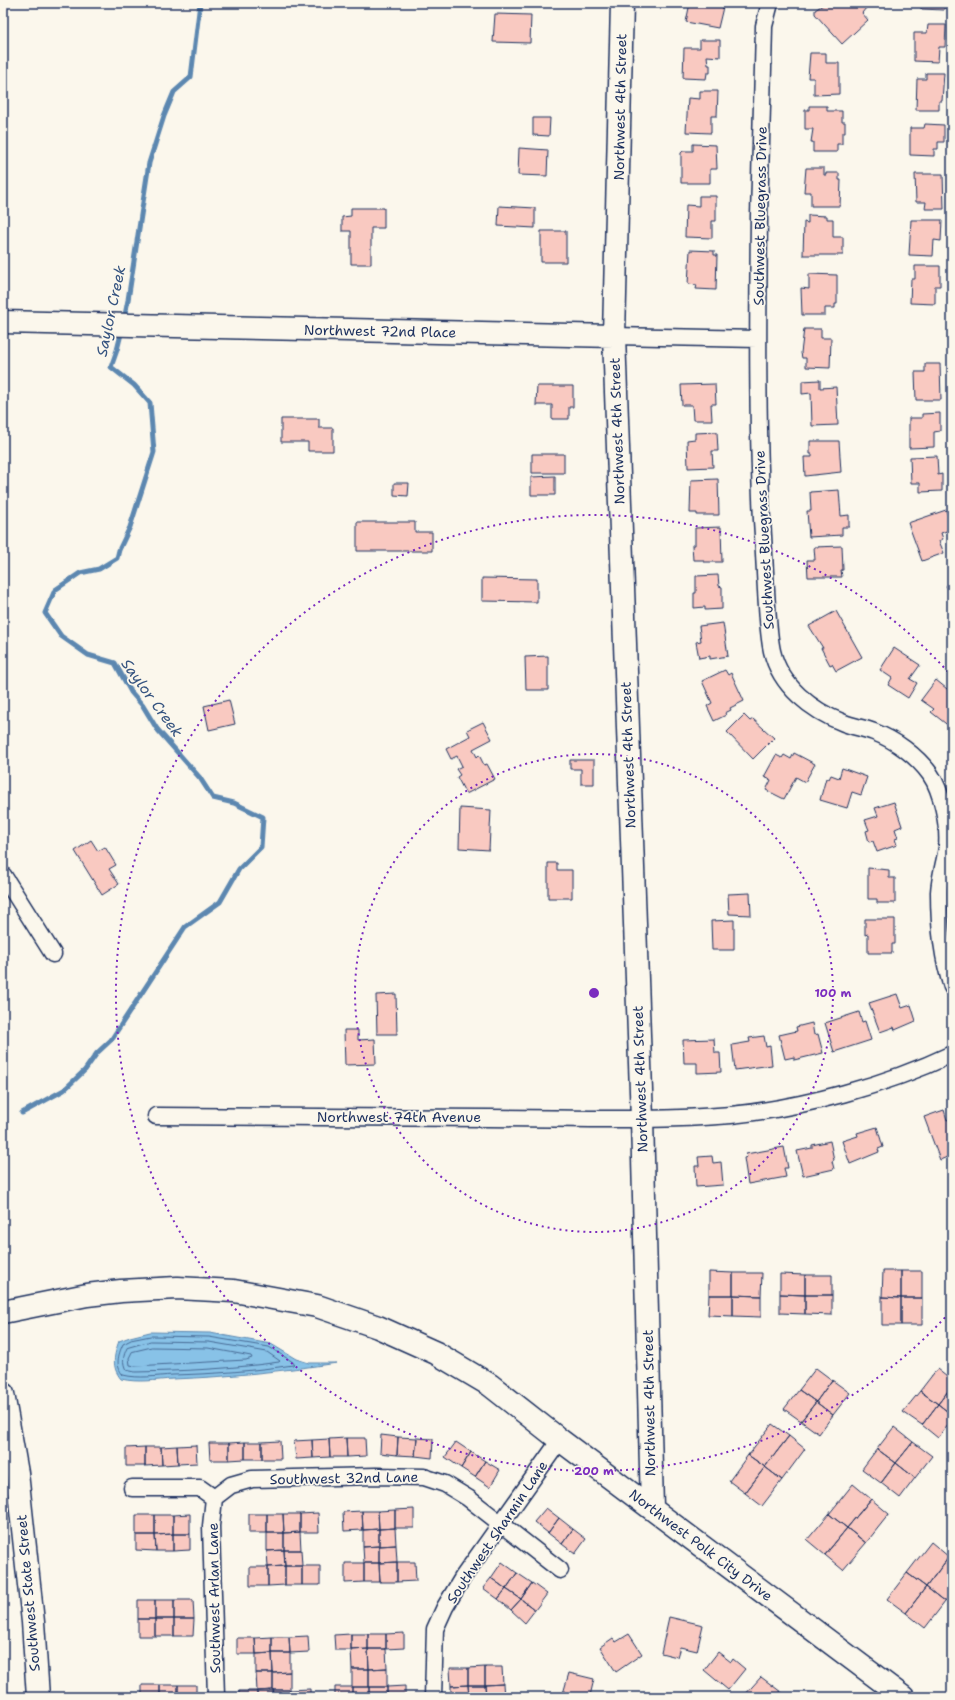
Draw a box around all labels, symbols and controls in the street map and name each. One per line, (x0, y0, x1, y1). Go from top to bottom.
street label: Northwest 4th Street (610, 33, 630, 181)
street label: Southwest Bluegrass Drive (749, 126, 771, 306)
water label: Saylor Creek (92, 263, 130, 358)
street label: Northwest 72nd Place (304, 321, 456, 341)
street label: Northwest 4th Street (605, 357, 629, 505)
street label: Southwest Bluegrass Drive (750, 450, 778, 630)
water label: Saylor Creek (117, 655, 187, 742)
street label: Northwest 4th Street (616, 681, 640, 829)
text: 100 m (815, 985, 852, 1001)
centre of rings (587, 986, 601, 1000)
street label: Northwest 4th Street (628, 1005, 652, 1153)
street label: Northwest 74th Avenue (317, 1108, 481, 1126)
street label: Northwest 4th Street (639, 1329, 659, 1477)
street label: Southwest Sharmin Lane (442, 1457, 552, 1607)
text: 200 m (574, 1463, 614, 1479)
street label: Southwest 32nd Lane (269, 1468, 419, 1488)
street label: Northwest Polk City Drive (626, 1485, 776, 1605)
street label: Southwest State Street (12, 1514, 44, 1672)
street label: Southwest Arlan Lane (204, 1522, 224, 1674)

